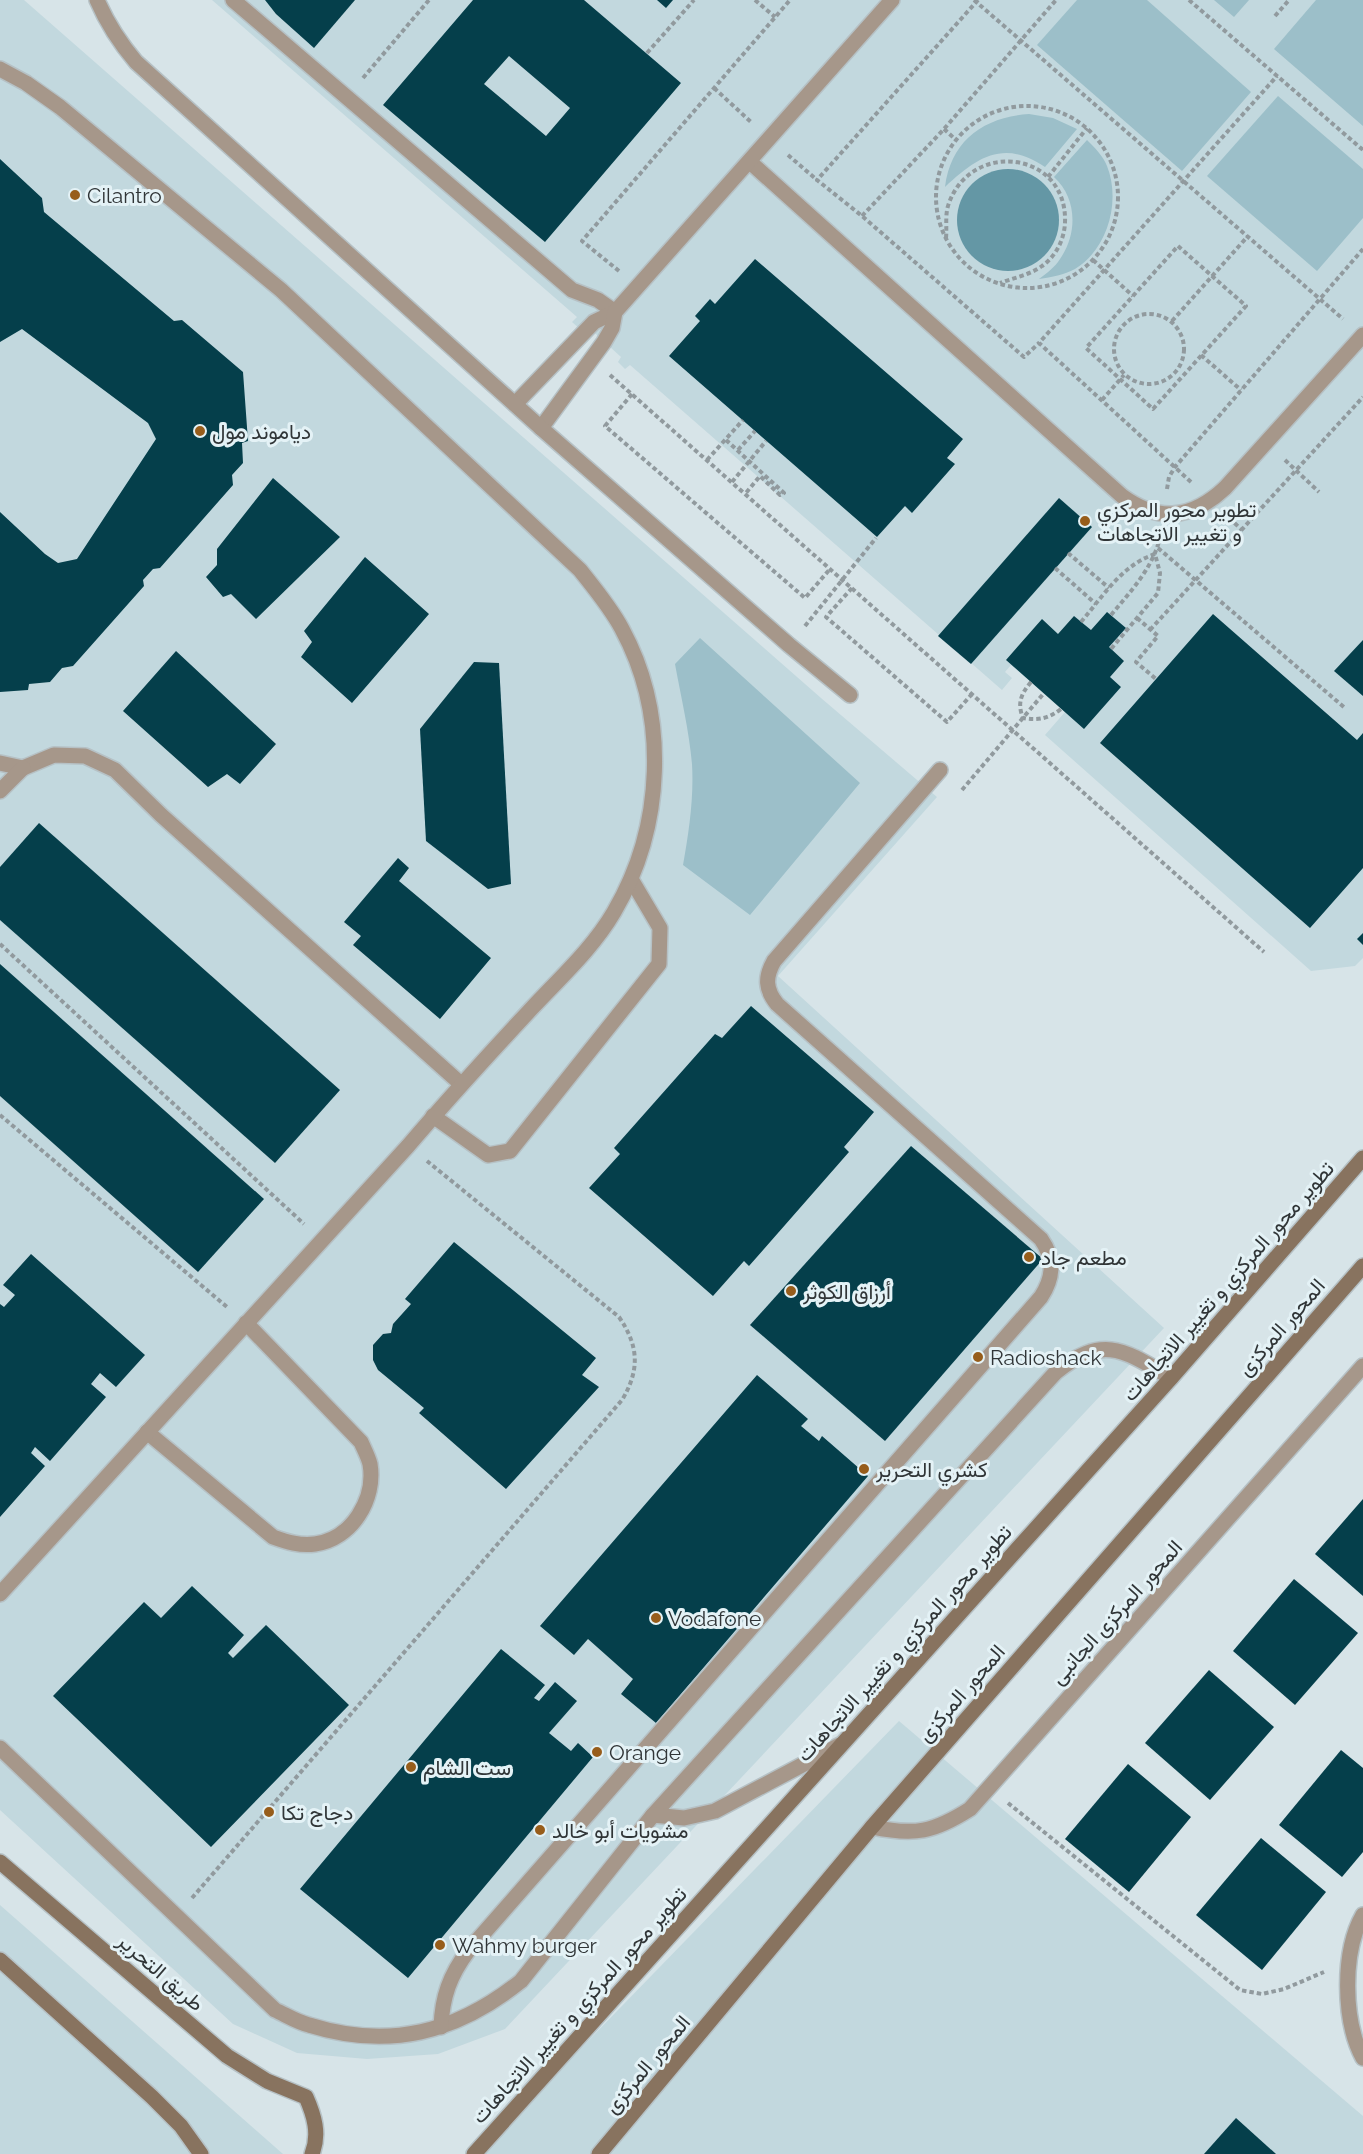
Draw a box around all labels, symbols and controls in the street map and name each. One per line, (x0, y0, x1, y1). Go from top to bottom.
place label: Cilantro (87, 183, 162, 208)
marker: Cilantro (68, 188, 82, 202)
place label: دياموند مول (212, 419, 311, 445)
marker: دياموند مول (193, 424, 207, 438)
place label: تطوير محور المركزي و تغيير الاتجاهات (1097, 497, 1256, 547)
marker: تطوير محور المركزي و تغيير الاتجاهات (1078, 514, 1092, 528)
street label: تطوير محور المركزي و تغيير الاتجاهات (1117, 1156, 1343, 1409)
place label: مطعم جاد (1041, 1245, 1127, 1272)
marker: مطعم جاد (1022, 1250, 1036, 1264)
street label: المحور المركزى (1232, 1273, 1331, 1381)
place label: أرزاق الكوثر (802, 1279, 891, 1305)
marker: أرزاق الكوثر (784, 1284, 798, 1298)
place label: Radioshack (990, 1345, 1102, 1370)
marker: Radioshack (971, 1350, 985, 1364)
place label: كشري التحرير (875, 1457, 988, 1487)
marker: كشري التحرير (857, 1462, 871, 1476)
street label: تطوير محور المركزي و تغيير الاتجاهات (791, 1520, 1021, 1770)
street label: المحور المركزى الجانبى (1045, 1535, 1188, 1690)
place label: Vodafone (668, 1606, 761, 1631)
marker: Vodafone (649, 1611, 663, 1625)
street label: المحور المركزى (912, 1639, 1011, 1747)
place label: Orange (609, 1740, 681, 1765)
marker: Orange (590, 1745, 604, 1759)
place label: ست الشام (423, 1755, 511, 1782)
marker: ست الشام (404, 1760, 418, 1774)
place label: دجاج تكا (281, 1800, 353, 1827)
marker: دجاج تكا (262, 1805, 276, 1819)
place label: مشويات أبو خالد (552, 1818, 689, 1844)
marker: مشويات أبو خالد (533, 1823, 547, 1837)
street label: تطوير محور المركزي و تغيير الاتجاهات (466, 1882, 696, 2132)
street label: طريق التحرير (111, 1927, 209, 2017)
place label: Wahmy burger (452, 1933, 598, 1958)
marker: Wahmy burger (433, 1938, 447, 1952)
street label: المحور المركزى (599, 2010, 696, 2119)

